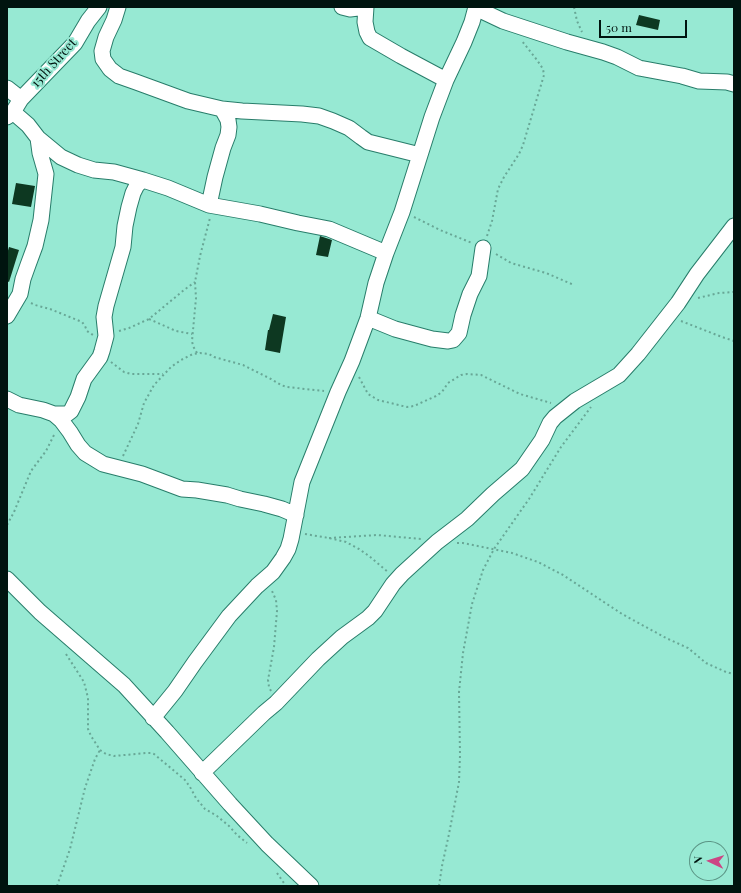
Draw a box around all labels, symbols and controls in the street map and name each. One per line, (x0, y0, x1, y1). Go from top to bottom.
scale bar (601, 12, 689, 38)
text: 50 m (606, 19, 632, 35)
street label: 15th Street (28, 35, 80, 91)
north arrow (689, 841, 729, 881)
text: N (690, 856, 705, 865)

